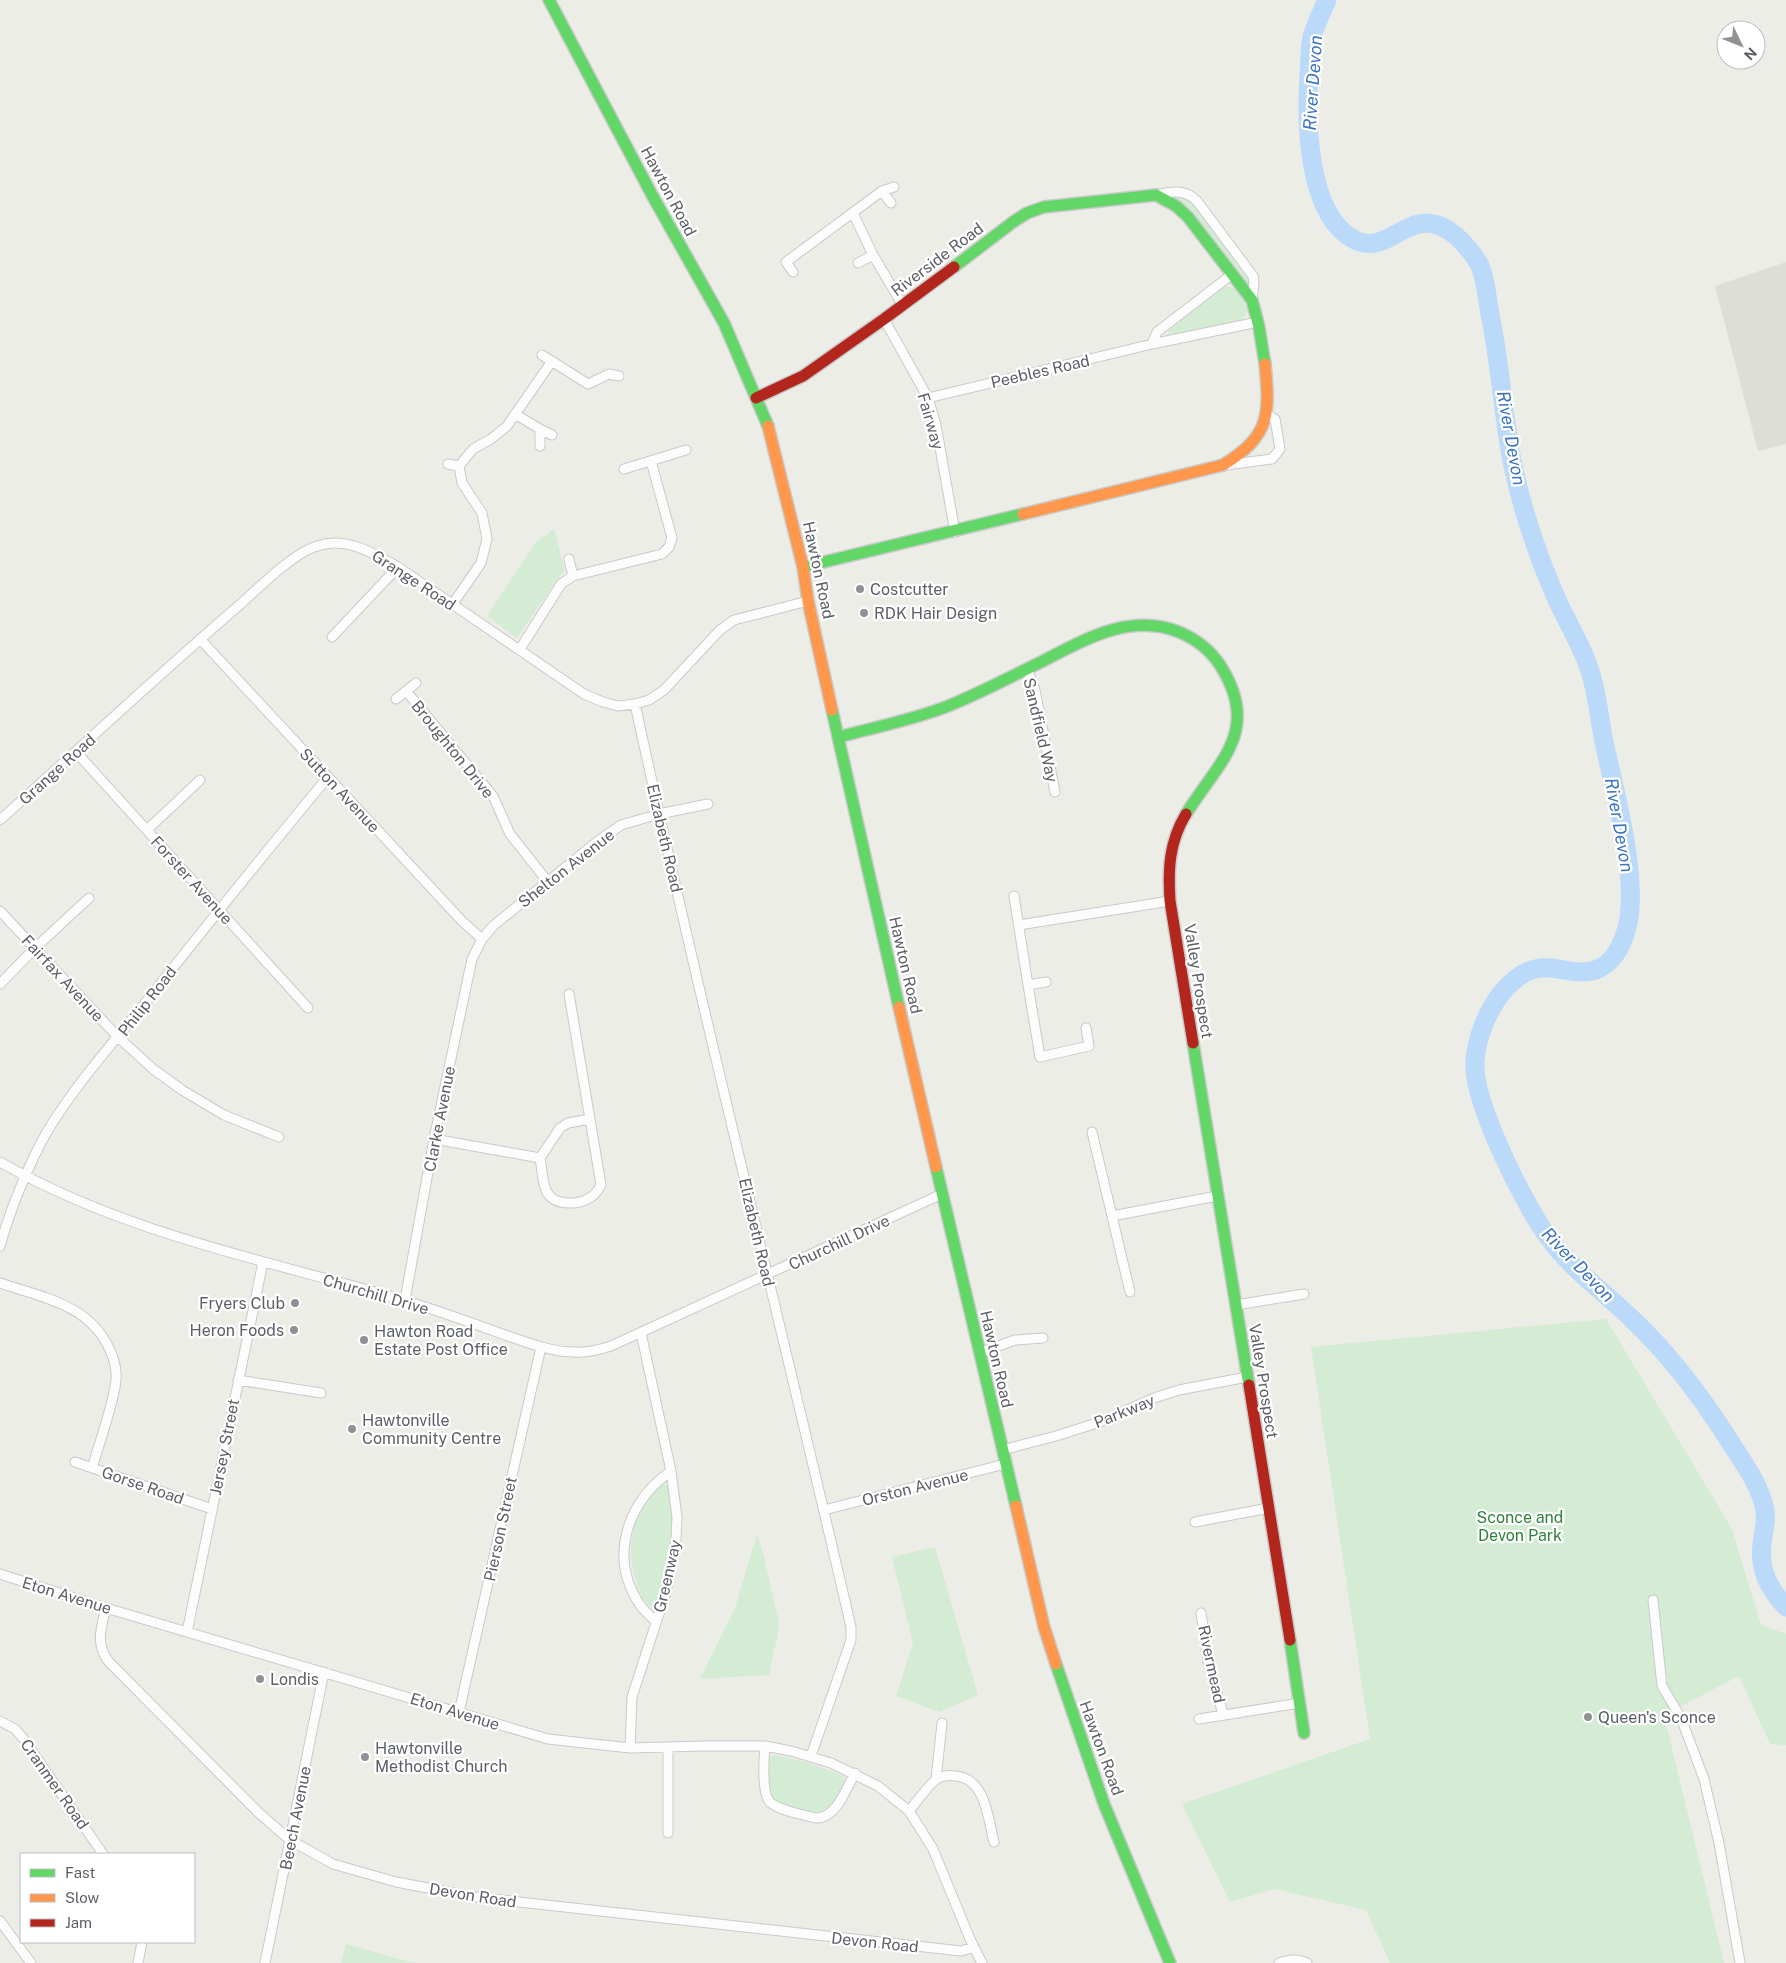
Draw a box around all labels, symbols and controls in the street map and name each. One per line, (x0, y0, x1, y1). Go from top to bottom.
north arrow (1716, 20, 1766, 70)
water label: River Devon (1299, 35, 1326, 131)
text: N (1741, 44, 1760, 63)
street label: Hawton Road (637, 143, 700, 240)
street label: Riverside Road (888, 219, 987, 300)
street label: Peebles Road (989, 351, 1091, 392)
water label: River Devon (1493, 389, 1530, 487)
street label: Fairway (913, 391, 948, 452)
street label: Hawton Road (799, 520, 838, 621)
street label: Grange Road (368, 546, 459, 615)
place label: Costcutter (870, 580, 949, 599)
marker: Costcutter (854, 583, 866, 595)
place label: RDK Hair Design (874, 604, 997, 623)
marker: RDK Hair Design (858, 607, 870, 619)
street label: Sandfield Way (1019, 676, 1062, 785)
street label: Broughton Drive (407, 697, 498, 802)
street label: Grange Road (15, 730, 99, 809)
street label: Sutton Avenue (296, 744, 384, 837)
water label: River Devon (1601, 776, 1638, 874)
street label: Elizabeth Road (643, 782, 686, 894)
street label: Shelton Avenue (515, 825, 618, 912)
street label: Forster Avenue (147, 832, 236, 929)
street label: Hawton Road (885, 915, 926, 1016)
street label: Valley Prospect (1180, 922, 1217, 1040)
street label: Fairfax Avenue (18, 931, 108, 1026)
street label: Philip Road (114, 963, 181, 1040)
street label: Clarke Avenue (420, 1065, 459, 1174)
street label: Elizabeth Road (735, 1176, 778, 1288)
street label: Churchill Drive (786, 1211, 893, 1274)
water label: River Devon (1538, 1223, 1619, 1306)
street label: Churchill Drive (321, 1270, 431, 1319)
place label: Fryers Club (199, 1294, 285, 1313)
marker: Fryers Club (289, 1297, 301, 1309)
street label: Hawton Road (976, 1309, 1017, 1410)
place label: Heron Foods (189, 1321, 284, 1340)
place label: Hawton Road Estate Post Office (374, 1322, 508, 1359)
street label: Valley Prospect (1245, 1322, 1282, 1440)
marker: Heron Foods (288, 1324, 300, 1336)
marker: Hawton Road Estate Post Office (358, 1334, 370, 1346)
street label: Parkway (1091, 1391, 1158, 1432)
street label: Jersey Street (206, 1397, 243, 1497)
place label: Hawtonville Community Centre (362, 1411, 501, 1448)
marker: Hawtonville Community Centre (346, 1423, 358, 1435)
street label: Gorse Road (99, 1463, 187, 1508)
street label: Orston Avenue (860, 1465, 970, 1510)
street label: Pierson Street (480, 1475, 521, 1583)
park label: Sconce and Devon Park (1477, 1508, 1563, 1545)
street label: Greenway (650, 1537, 685, 1614)
street label: Eton Avenue (20, 1573, 114, 1618)
street label: Rivermead (1194, 1623, 1229, 1705)
place label: Londis (270, 1670, 319, 1689)
marker: Londis (254, 1673, 266, 1685)
street label: Eton Avenue (408, 1689, 502, 1734)
street label: Hawton Road (1076, 1698, 1127, 1798)
place label: Queen's Sconce (1598, 1708, 1716, 1727)
marker: Queen's Sconce (1582, 1711, 1594, 1723)
street label: Cranmer Road (16, 1735, 93, 1833)
place label: Hawtonville Methodist Church (375, 1739, 507, 1776)
marker: Hawtonville Methodist Church (359, 1751, 371, 1763)
street label: Beech Avenue (276, 1764, 315, 1872)
legend (20, 1853, 195, 1943)
text: Fast (65, 1864, 95, 1881)
street label: Devon Road (428, 1879, 518, 1912)
text: Slow (65, 1889, 100, 1906)
text: Jam (65, 1914, 92, 1931)
street label: Devon Road (830, 1928, 920, 1957)

